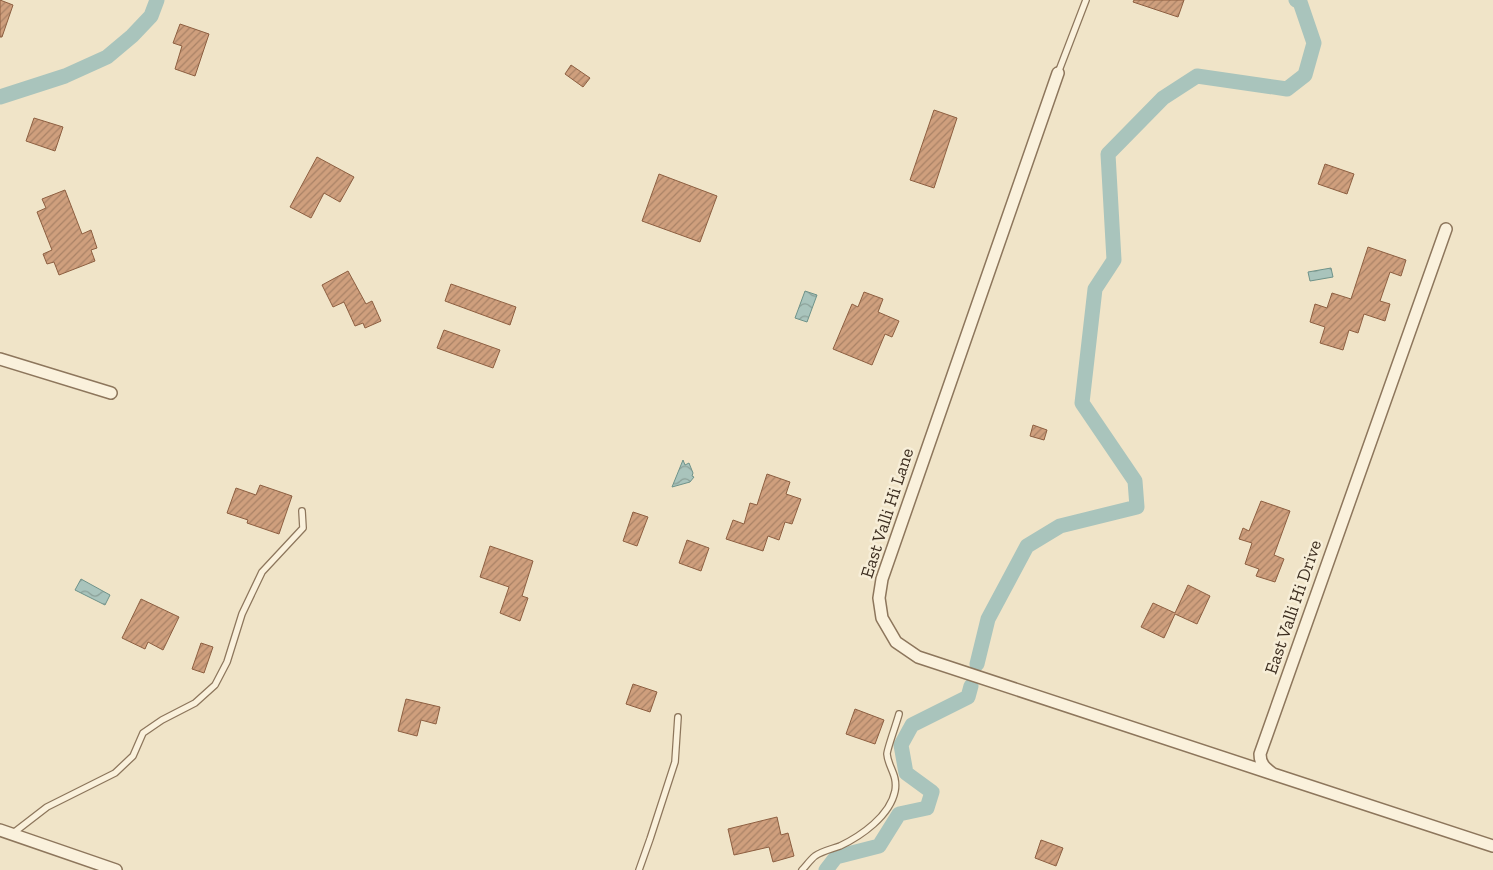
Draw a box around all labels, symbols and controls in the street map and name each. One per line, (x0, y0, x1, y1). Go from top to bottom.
street label: East Valli Hi Lane (856, 445, 918, 581)
street label: East Valli Hi Drive (1260, 537, 1326, 677)

